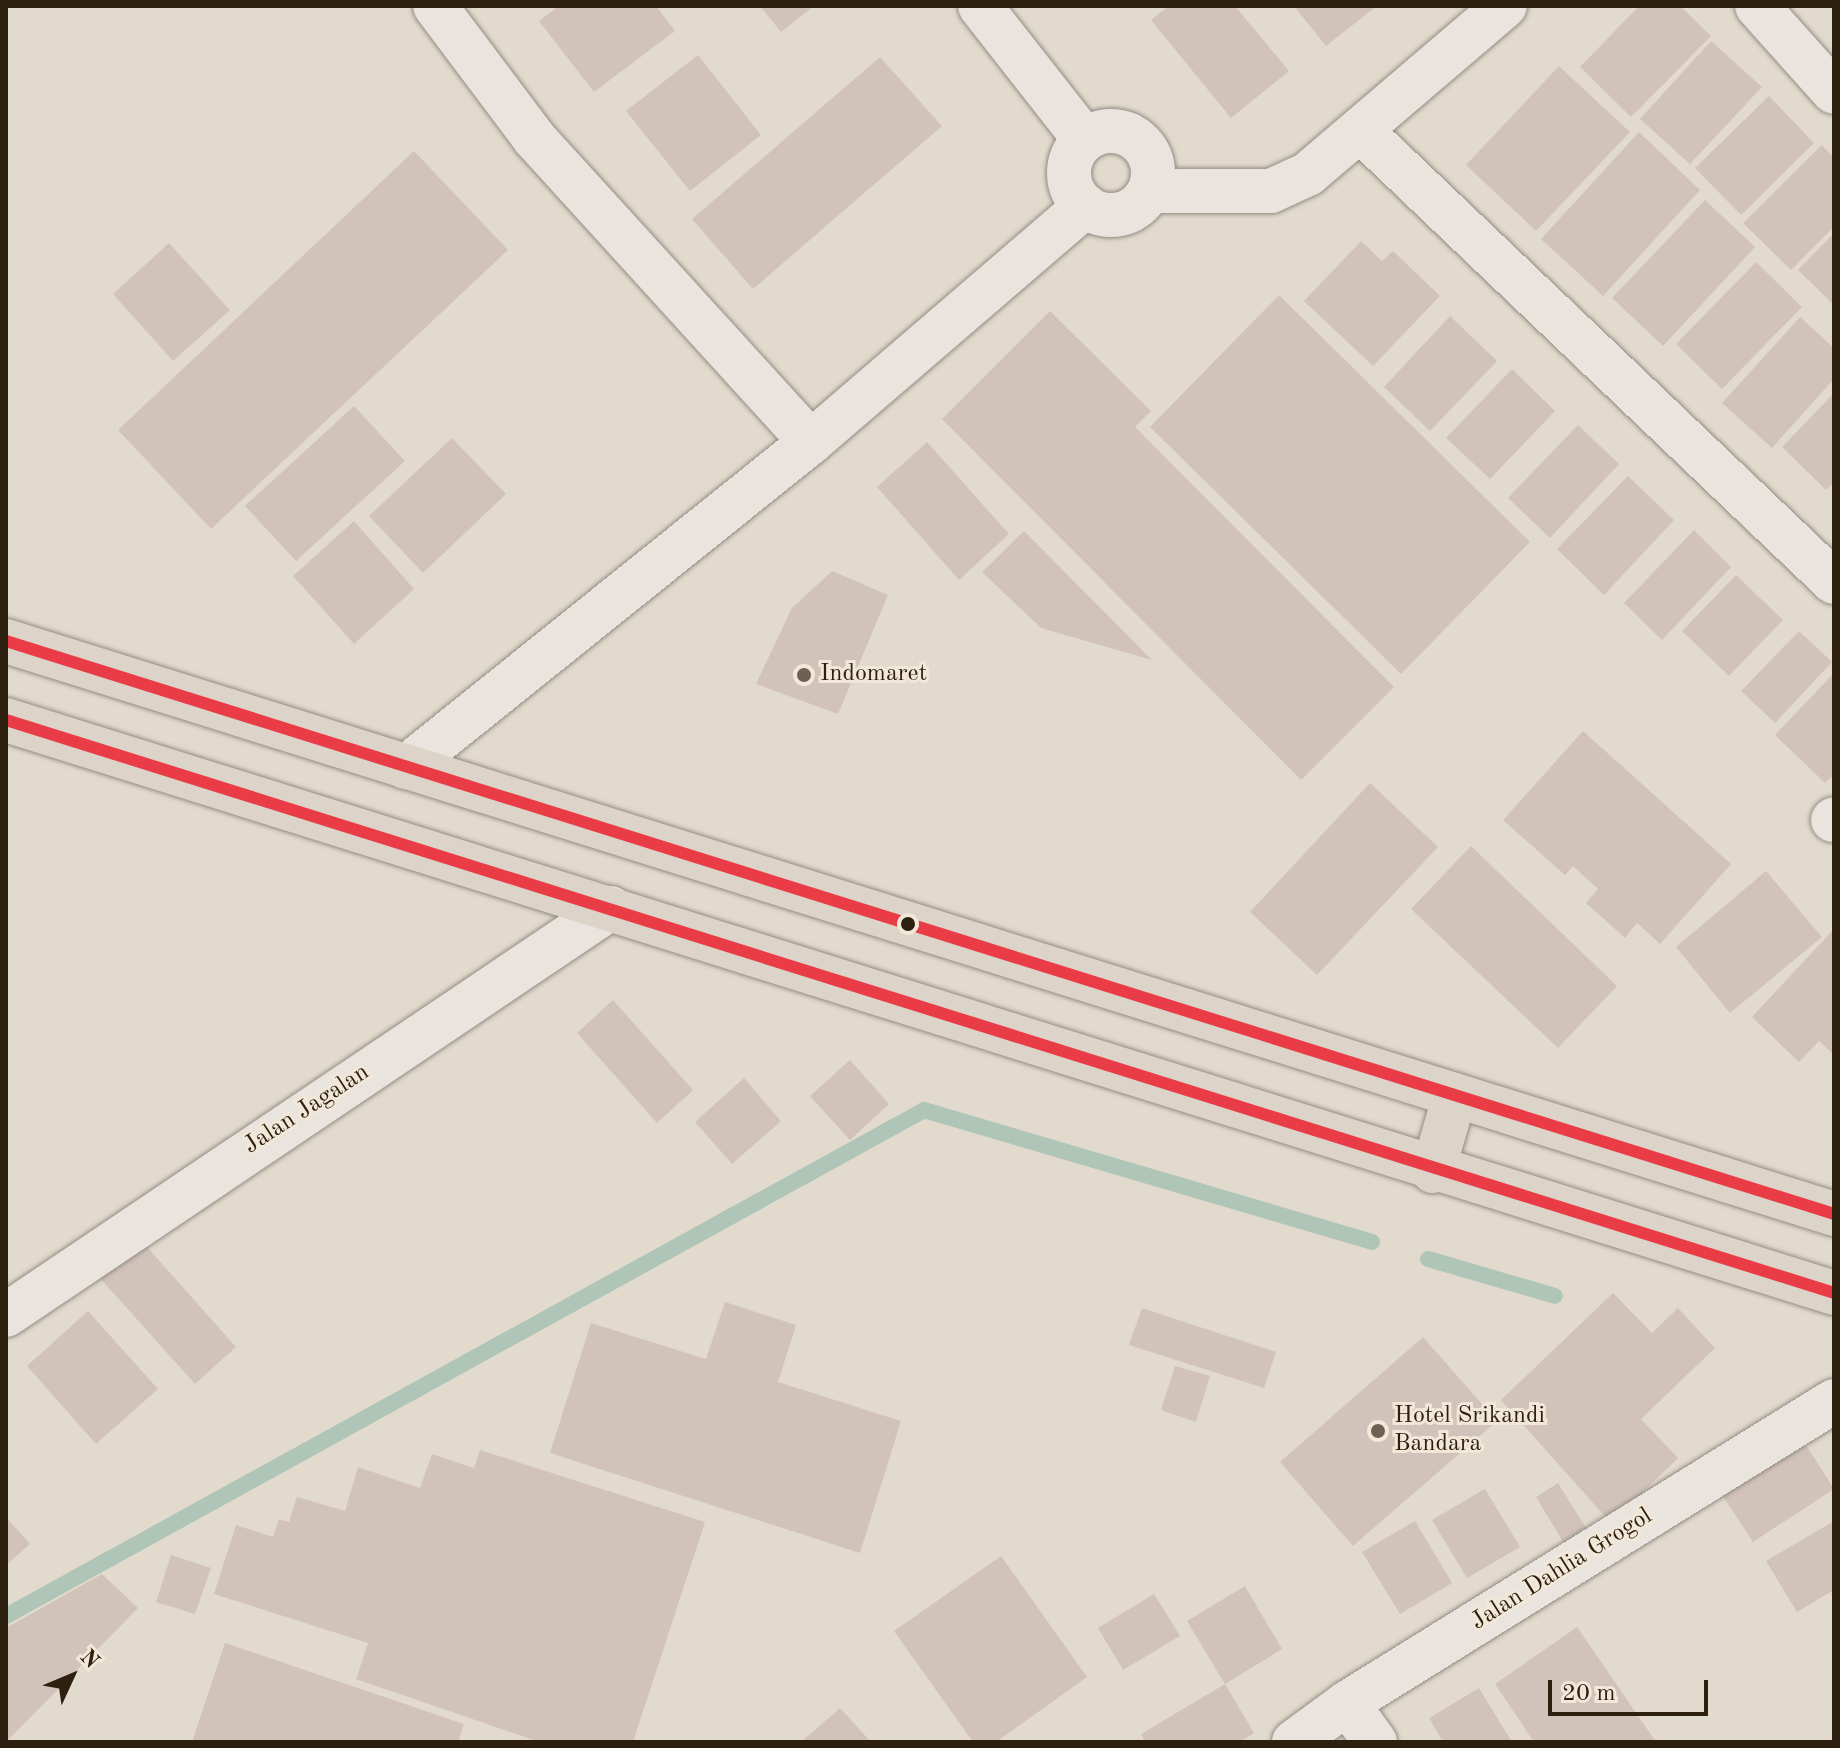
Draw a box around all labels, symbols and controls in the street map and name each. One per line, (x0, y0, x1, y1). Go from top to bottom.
place label: Indomaret (820, 661, 927, 689)
marker: Indomaret (795, 666, 813, 684)
unlabelled marker (900, 916, 916, 932)
street label: Jalan Jagalan (239, 1059, 375, 1161)
place label: Hotel Srikandi Bandara (1394, 1403, 1545, 1459)
marker: Hotel Srikandi Bandara (1369, 1422, 1387, 1440)
street label: Jalan Dahlia Grogol (1466, 1503, 1658, 1637)
north arrow (32, 1636, 112, 1716)
text: N (76, 1646, 103, 1673)
scale bar (1552, 1664, 1712, 1714)
text: 20 m (1562, 1682, 1616, 1706)

